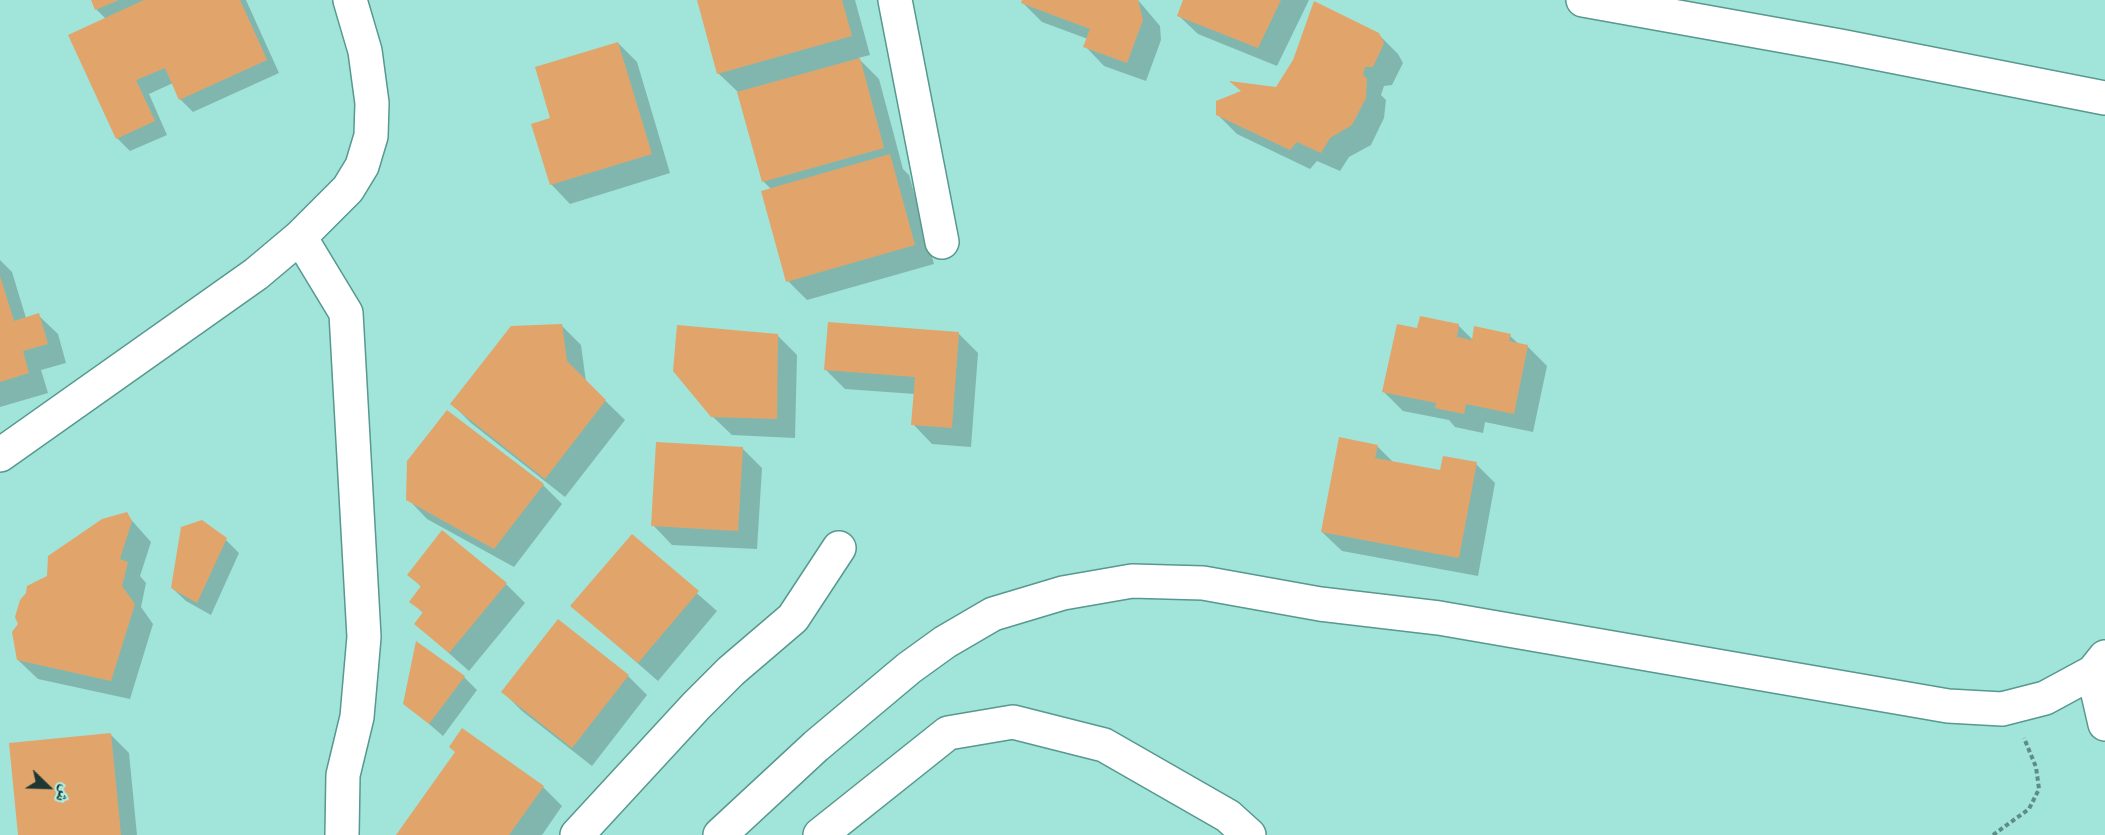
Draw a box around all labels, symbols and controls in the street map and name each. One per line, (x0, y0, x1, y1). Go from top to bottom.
north arrow (18, 757, 78, 817)
text: ش (53, 783, 76, 805)

